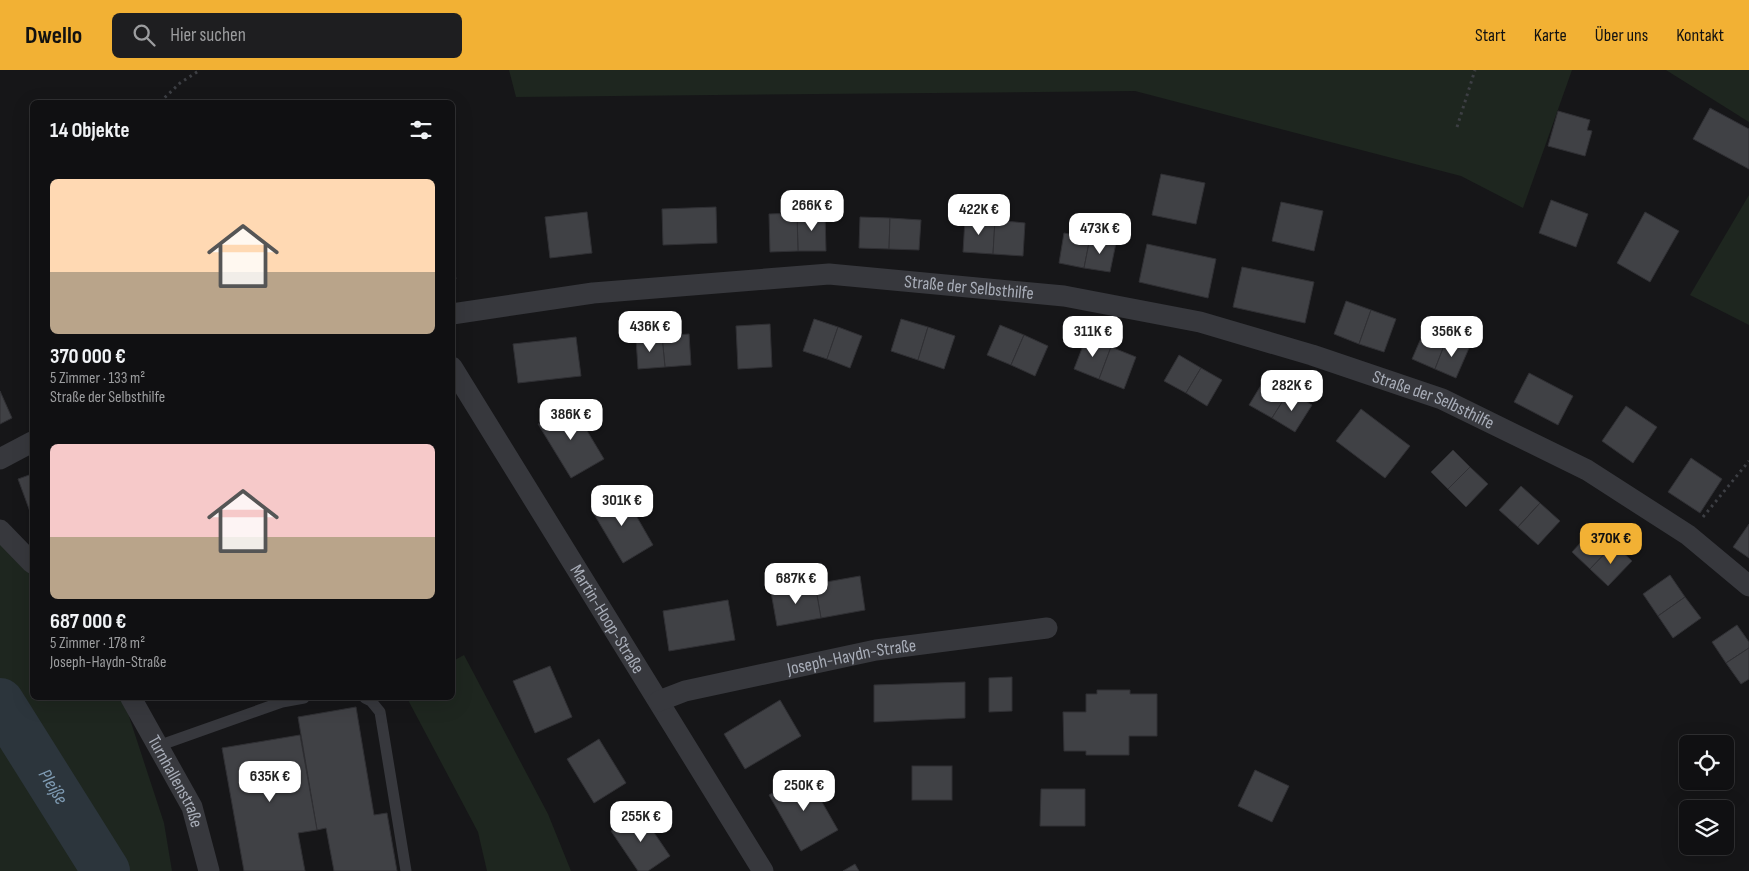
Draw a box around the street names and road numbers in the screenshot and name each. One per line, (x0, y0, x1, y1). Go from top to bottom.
street label: Straße der Selbsthilfe (903, 271, 1035, 304)
street label: Straße der Selbsthilfe (1370, 366, 1498, 434)
street label: Martin-Hoop-Straße (566, 561, 649, 677)
street label: Joseph-Haydn-Straße (784, 634, 917, 680)
street label: Turnhallenstraße (143, 732, 207, 830)

